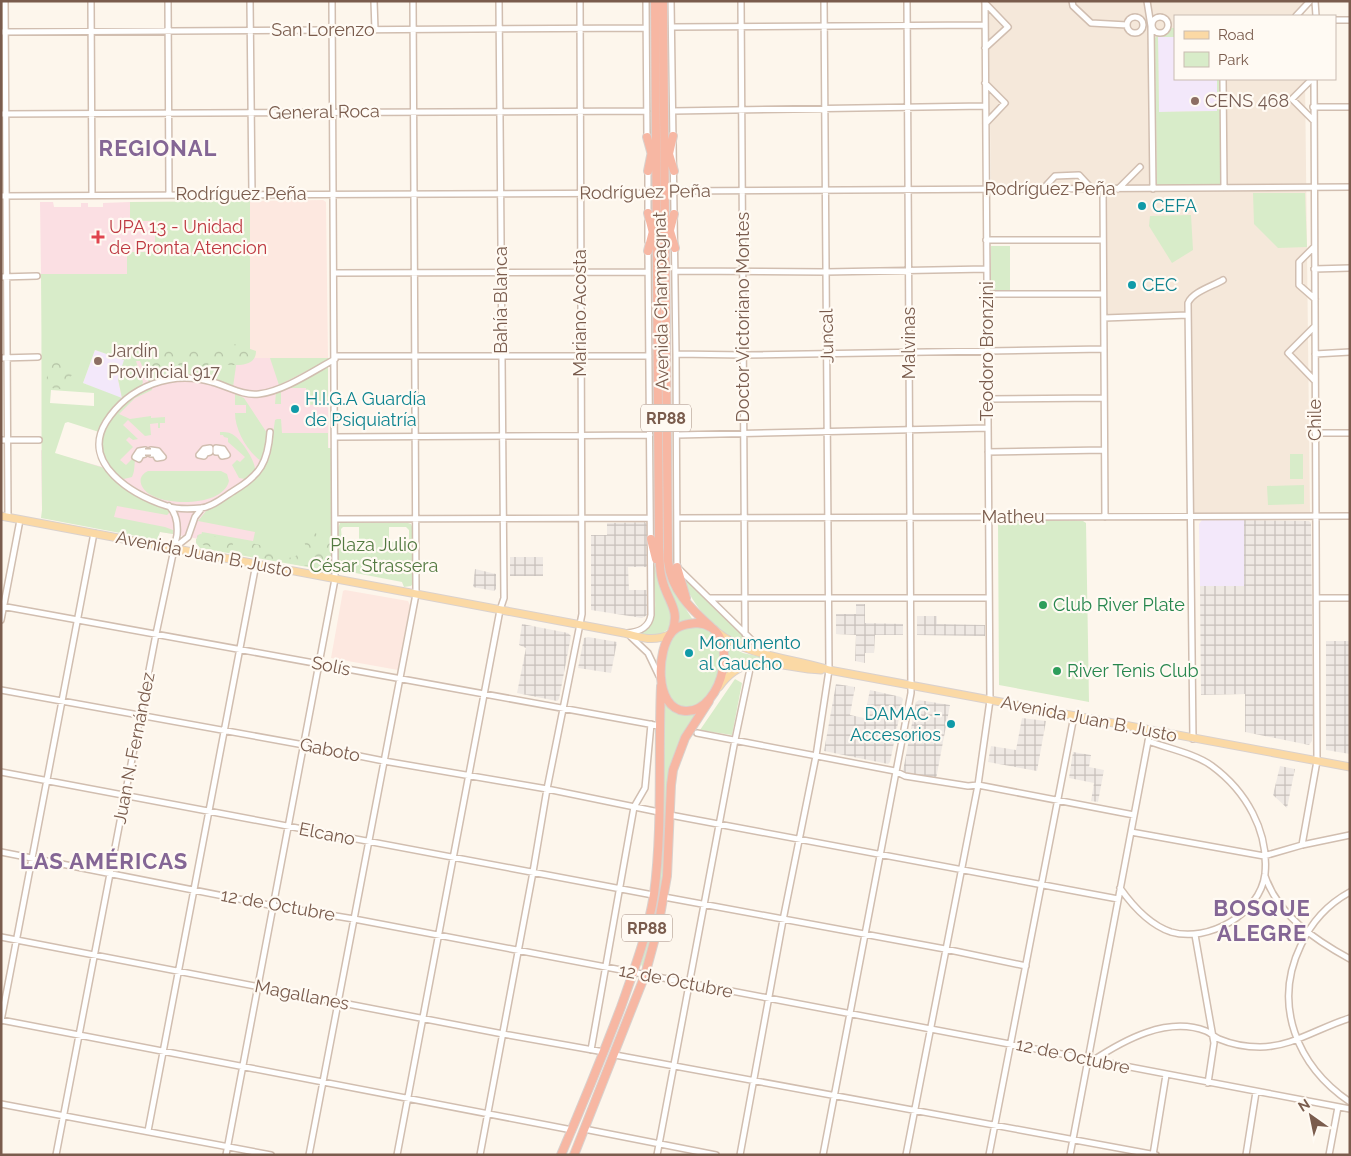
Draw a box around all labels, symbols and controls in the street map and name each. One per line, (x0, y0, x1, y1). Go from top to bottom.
legend (1174, 15, 1336, 80)
street label: San Lorenzo (271, 19, 375, 40)
text: Road (1218, 26, 1254, 44)
text: Park (1218, 51, 1249, 69)
place label: CENS 468 (1205, 90, 1289, 111)
marker: CENS 468 (1189, 95, 1201, 107)
street label: General Roca (268, 100, 380, 123)
district label: REGIONAL (99, 135, 217, 161)
street label: Rodríguez Peña (984, 178, 1116, 199)
street label: Rodríguez Peña (579, 180, 711, 203)
street label: Rodríguez Peña (175, 183, 307, 204)
place label: CEFA (1152, 195, 1197, 216)
marker: CEFA (1136, 200, 1148, 212)
street label: Avenida Champagnat (648, 211, 673, 391)
street label: Doctor Victoriano Montes (732, 212, 753, 422)
place label: UPA 13 - Unidad de Pronta Atencion (109, 216, 267, 258)
marker: UPA 13 - Unidad de Pronta Atencion (91, 230, 105, 244)
street label: Bahía Blanca (490, 246, 511, 354)
street label: Mariano Acosta (569, 249, 590, 377)
place label: CEC (1142, 274, 1177, 295)
marker: CEC (1126, 279, 1138, 291)
street label: Teodoro Bronzini (976, 281, 997, 421)
street label: Malvinas (898, 306, 919, 379)
street label: Juncal (816, 309, 837, 363)
place label: Jardín Provincial 917 (108, 340, 220, 382)
marker: Jardín Provincial 917 (92, 355, 104, 367)
place label: H.I.G.A Guardía de Psiquiatría (305, 388, 426, 430)
street label: Chile (1304, 398, 1325, 441)
marker: H.I.G.A Guardía de Psiquiatría (289, 403, 301, 415)
road number: RP88 (641, 404, 691, 432)
street label: Matheu (981, 506, 1045, 527)
street label: Avenida Juan B. Justo (114, 526, 294, 581)
park label: Plaza Julio César Strassera (310, 534, 438, 576)
place label: Club River Plate (1053, 594, 1185, 615)
marker: Club River Plate (1037, 599, 1049, 611)
place label: Monumento al Gaucho (699, 632, 801, 674)
marker: Monumento al Gaucho (683, 647, 695, 659)
street label: Solís (310, 651, 353, 680)
place label: River Tenis Club (1067, 660, 1199, 681)
marker: River Tenis Club (1051, 665, 1063, 677)
street label: Juan N. Fernández (108, 670, 159, 826)
street label: Avenida Juan B. Justo (999, 691, 1179, 746)
place label: DAMAC - Accesorios (850, 703, 941, 745)
marker: DAMAC - Accesorios (945, 718, 957, 730)
street label: Gaboto (298, 733, 362, 766)
street label: Elcano (297, 818, 357, 849)
district label: LAS AMÉRICAS (20, 848, 188, 874)
street label: 12 de Octubre (219, 884, 337, 925)
district label: BOSQUE ALEGRE (1213, 895, 1311, 946)
road number: RP88 (622, 914, 672, 941)
street label: 12 de Octubre (617, 959, 735, 1002)
street label: Magallanes (253, 975, 351, 1014)
street label: 12 de Octubre (1014, 1033, 1132, 1078)
north arrow (1286, 1091, 1336, 1141)
text: N (1295, 1095, 1313, 1115)

